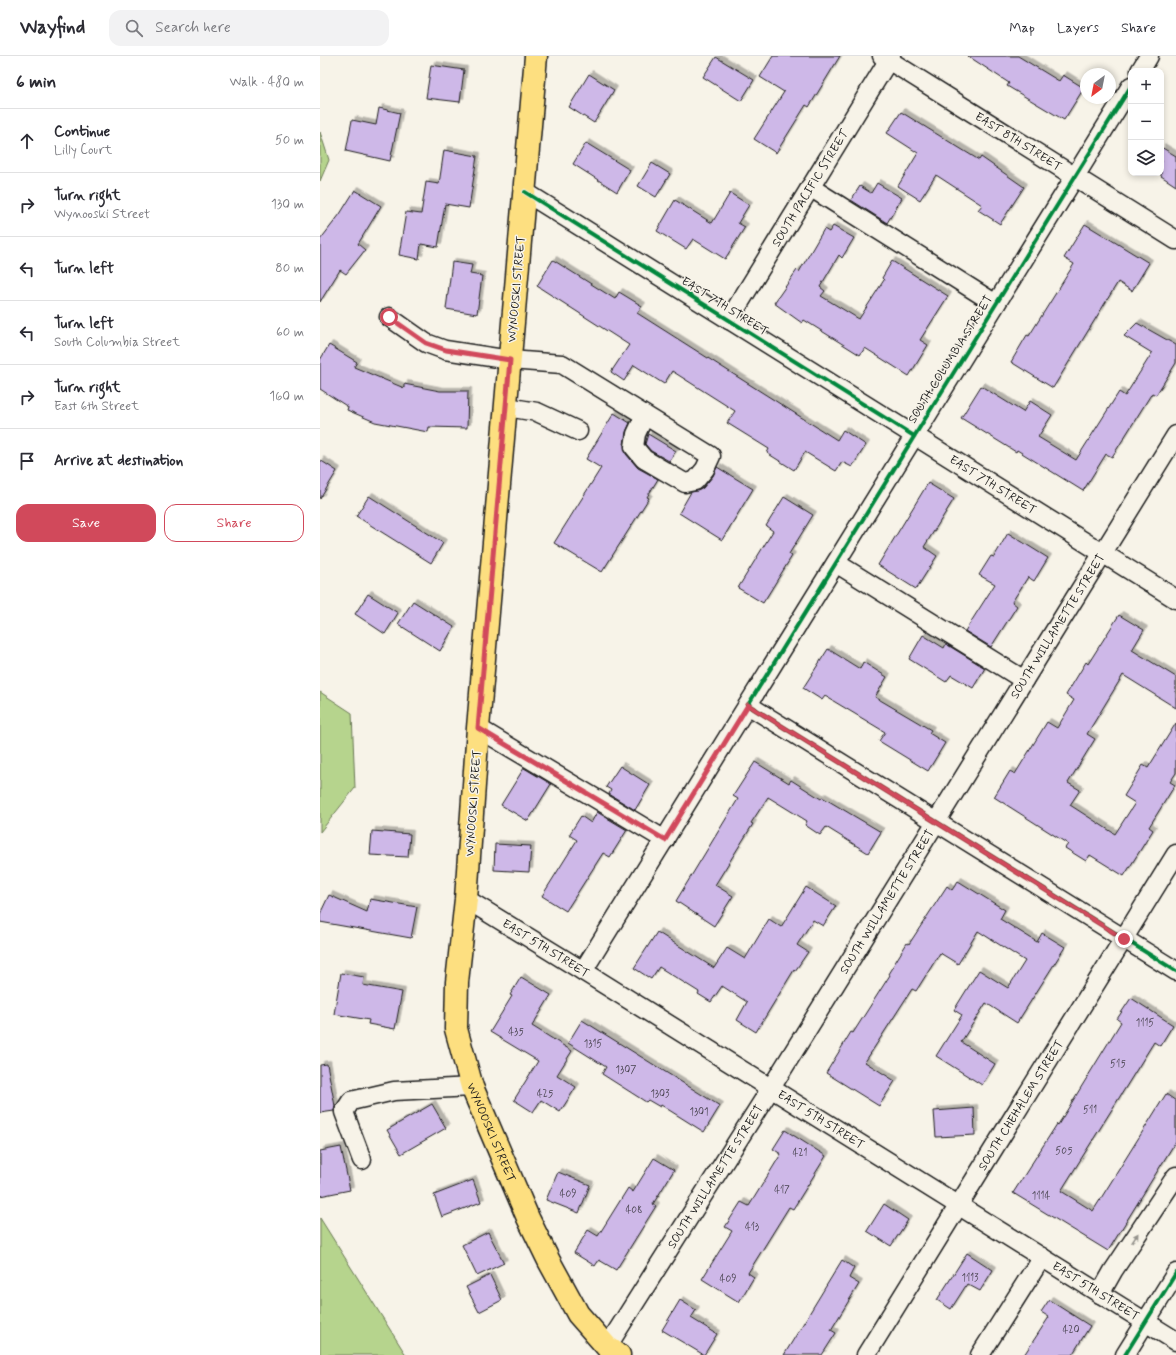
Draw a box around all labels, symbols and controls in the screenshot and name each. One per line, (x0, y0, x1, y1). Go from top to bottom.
search box (109, 10, 389, 46)
text: Wayfind (20, 15, 85, 40)
icon: search (123, 17, 145, 39)
text: Search here (155, 18, 231, 38)
text: Map (1009, 19, 1035, 37)
text: Layers (1057, 19, 1099, 37)
text: Share (1121, 19, 1156, 37)
north arrow (1080, 68, 1116, 104)
map controls (1128, 68, 1164, 176)
button: + (1128, 68, 1164, 104)
text: 6 min (16, 71, 56, 93)
text: Walk · 480 m (230, 74, 304, 91)
button: − (1128, 104, 1164, 140)
street label: EAST 8TH STREET (972, 109, 1064, 175)
text: Continue (54, 122, 110, 142)
street label: SOUTH PACIFIC STREET (769, 126, 853, 250)
icon: ahead (16, 130, 38, 152)
text: 50 m (275, 132, 304, 149)
button: layers (1128, 140, 1164, 176)
text: Lilly Court (54, 142, 112, 159)
text: Turn right (54, 186, 121, 206)
icon: right (16, 194, 38, 216)
text: 130 m (271, 196, 304, 213)
text: Wynooski Street (54, 206, 150, 223)
street label: WYNOOSKI STREET (504, 235, 530, 343)
icon: left (16, 258, 38, 280)
text: Turn left (54, 259, 114, 279)
text: 80 m (275, 260, 304, 277)
street label: EAST 7TH STREET (678, 274, 771, 340)
street label: SOUTH COLUMBIA STREET (905, 292, 997, 427)
route start (380, 308, 398, 326)
text: Turn left (54, 314, 114, 334)
icon: left (16, 322, 38, 344)
text: 60 m (276, 324, 304, 341)
text: South Columbia Street (54, 334, 180, 351)
text: Turn right (54, 378, 121, 398)
icon: right (16, 386, 38, 408)
text: 160 m (269, 388, 304, 405)
text: East 6th Street (54, 398, 139, 415)
icon: arrive (16, 450, 38, 472)
text: Arrive at destination (54, 451, 183, 471)
street label: EAST 7TH STREET (946, 452, 1039, 519)
button: Save (16, 504, 156, 542)
button: Share (164, 504, 304, 542)
street label: SOUTH WILLAMETTE STREET (1007, 551, 1109, 702)
street label: WYNOOSKI STREET (462, 749, 486, 857)
street label: SOUTH WILLAMETTE STREET (837, 827, 938, 977)
street label: EAST 5TH STREET (499, 916, 592, 982)
route end (1115, 930, 1133, 948)
house number: 1115 (1136, 1017, 1154, 1030)
house number: 435 (508, 1026, 524, 1039)
street label: SOUTH CHEHALEM STREET (975, 1037, 1068, 1174)
house number: 1315 (584, 1038, 602, 1051)
house number: 515 (1110, 1058, 1126, 1071)
house number: 1307 (616, 1064, 636, 1077)
street label: WYNOOSKI STREET (462, 1081, 519, 1185)
street label: EAST 5TH STREET (774, 1087, 867, 1154)
house number: 425 (537, 1088, 554, 1101)
house number: 1303 (650, 1088, 670, 1101)
street label: SOUTH WILLAMETTE STREET (664, 1102, 767, 1252)
house number: 511 (1083, 1104, 1097, 1117)
house number: 1301 (689, 1106, 709, 1119)
house number: 505 (1055, 1145, 1073, 1158)
house number: 421 (793, 1147, 808, 1160)
house number: 417 (774, 1184, 790, 1197)
house number: 409 (560, 1188, 576, 1201)
house number: 1114 (1032, 1190, 1050, 1203)
house number: 408 (626, 1204, 642, 1217)
house number: 413 (745, 1221, 759, 1234)
one-way arrow (1131, 1233, 1139, 1244)
street label: EAST 5TH STREET (1049, 1259, 1142, 1325)
house number: 1113 (961, 1272, 979, 1285)
house number: 409 (720, 1273, 736, 1286)
house number: 420 (1062, 1324, 1080, 1337)

